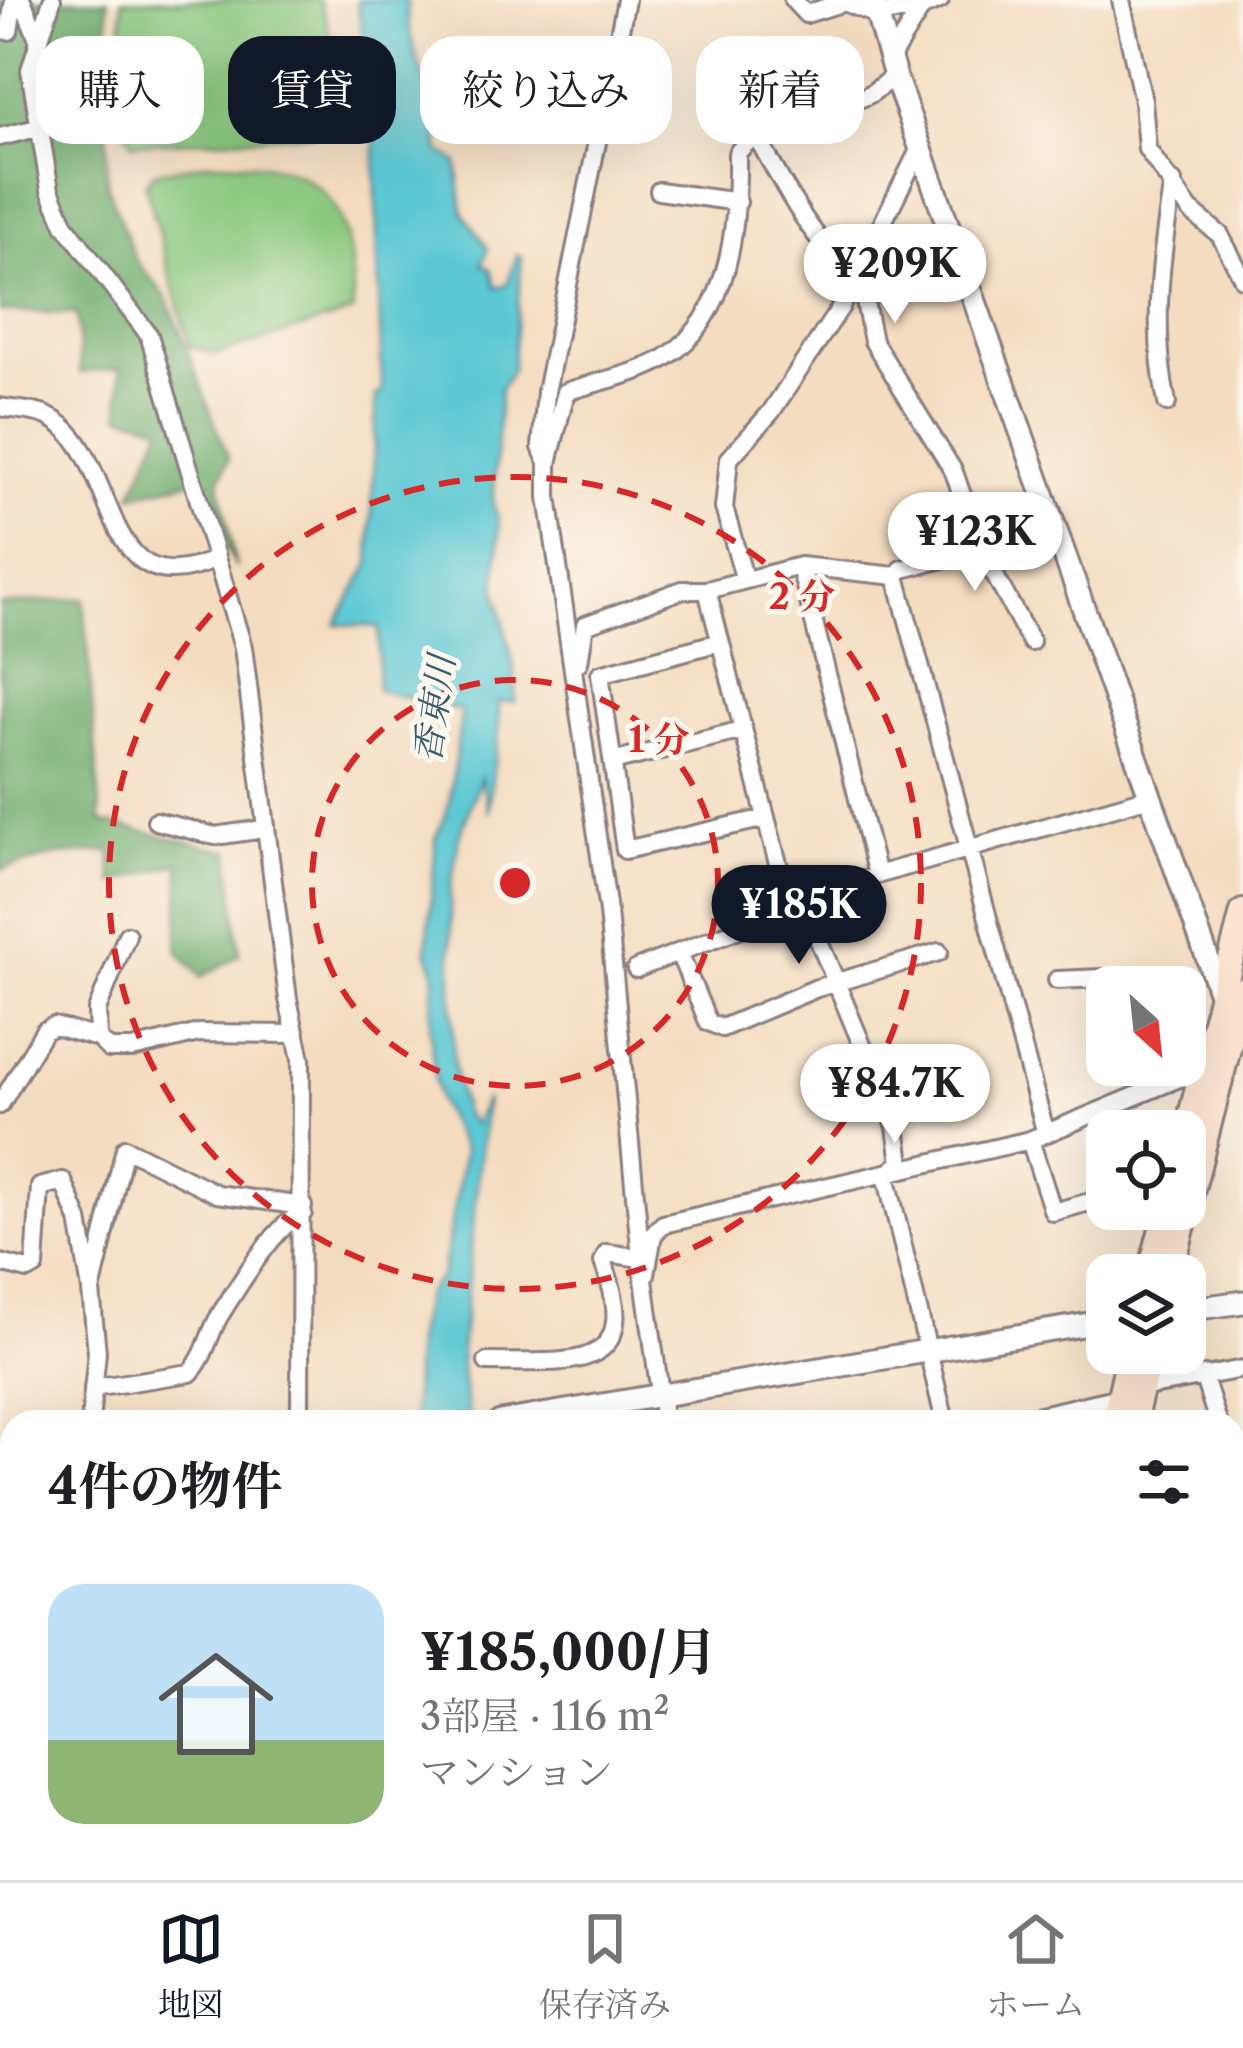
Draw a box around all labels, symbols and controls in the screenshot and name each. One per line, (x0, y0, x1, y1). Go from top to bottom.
chip: 購入 (36, 36, 204, 144)
chip: 賃貸 (228, 36, 396, 144)
chip: 絞り込み (420, 36, 672, 144)
chip: 新着 (696, 36, 864, 144)
pin: ¥209K (811, 224, 979, 326)
text: ¥209K (830, 239, 960, 287)
pin: ¥123K (891, 492, 1059, 594)
text: ¥123K (915, 507, 1035, 555)
text: 2 分 (769, 574, 835, 618)
water label: 香東川 (405, 649, 464, 766)
text: 1 分 (628, 717, 690, 761)
centre of rings (494, 862, 536, 904)
pin: ¥185K (715, 865, 883, 967)
text: ¥185K (739, 880, 859, 928)
north arrow (1086, 966, 1206, 1086)
map controls (1086, 966, 1206, 1374)
pin: ¥84.7K (797, 1044, 993, 1146)
text: ¥84.7K (827, 1059, 963, 1107)
button: locate (1086, 1110, 1206, 1230)
button: layers (1086, 1254, 1206, 1374)
icon: filters (1131, 1449, 1197, 1515)
text: 4件の物件 (48, 1455, 282, 1517)
text: ¥185,000/月 (420, 1621, 718, 1683)
icon: home (144, 1632, 288, 1776)
text: 3部屋 · 116 m² (420, 1692, 670, 1740)
text: マンション (420, 1748, 613, 1796)
tab: 地図 (158, 1906, 224, 2025)
tab: 保存済み (539, 1906, 671, 2025)
tab: ホーム (986, 1906, 1085, 2025)

